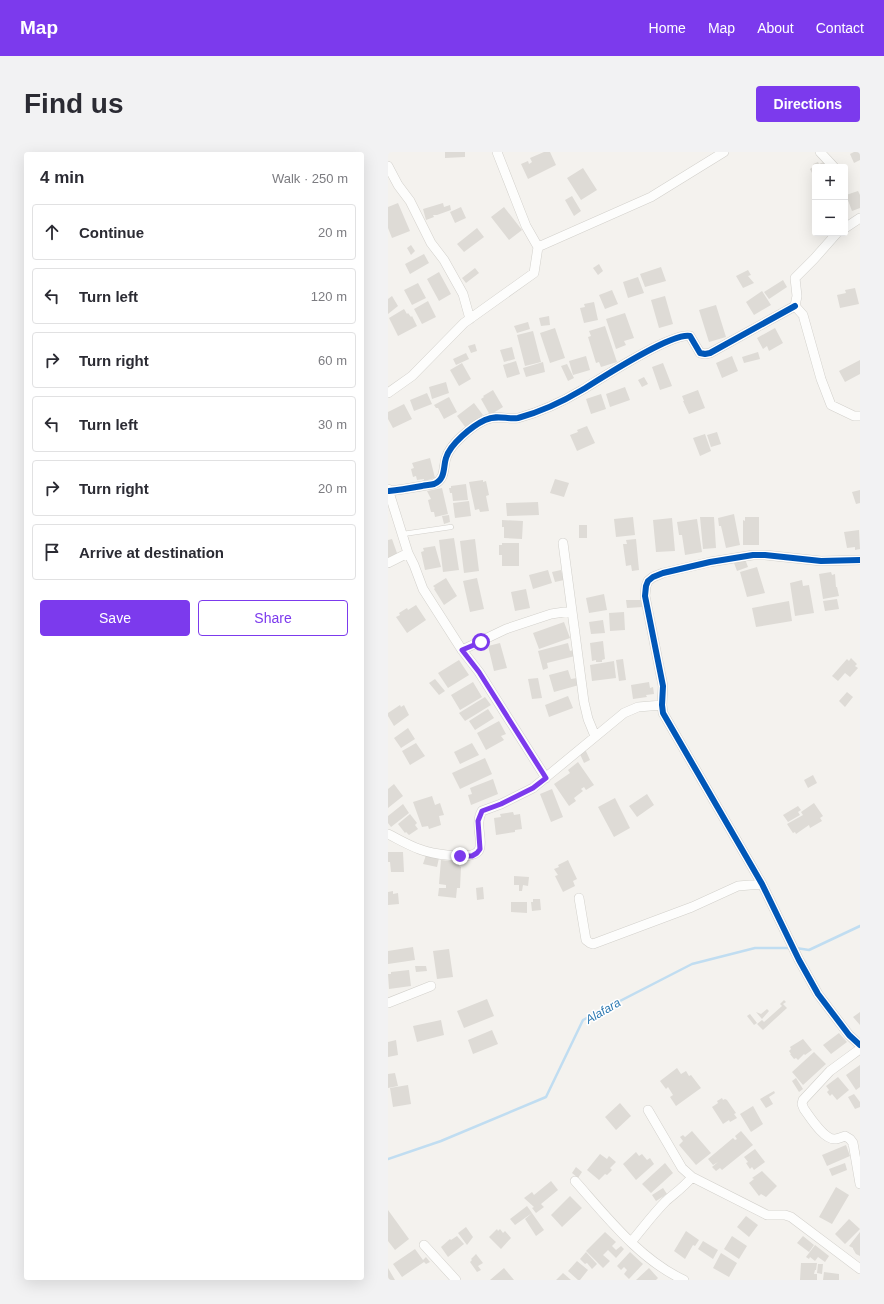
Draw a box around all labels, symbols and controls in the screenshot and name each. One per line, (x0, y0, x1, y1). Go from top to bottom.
text: Map (20, 17, 58, 38)
text: Home (649, 20, 686, 36)
text: Map (708, 20, 735, 36)
text: About (757, 20, 794, 36)
text: Contact (816, 20, 864, 36)
button: Directions (756, 86, 860, 122)
text: Find us (24, 88, 124, 119)
map controls (812, 164, 848, 236)
button: + (812, 164, 848, 200)
text: 4 min (40, 168, 84, 187)
text: Walk · 250 m (272, 171, 348, 186)
button: − (812, 200, 848, 236)
icon: ahead (41, 221, 63, 243)
text: Continue (79, 224, 144, 241)
text: 20 m (318, 225, 347, 240)
icon: left (41, 285, 63, 307)
text: Turn left (79, 288, 138, 305)
text: 120 m (311, 289, 347, 304)
icon: right (41, 349, 63, 371)
text: Turn right (79, 352, 149, 369)
text: 60 m (318, 353, 347, 368)
icon: left (41, 413, 63, 435)
text: Turn left (79, 416, 138, 433)
text: 30 m (318, 417, 347, 432)
icon: right (41, 477, 63, 499)
text: Turn right (79, 480, 149, 497)
text: 20 m (318, 481, 347, 496)
icon: arrive (41, 541, 63, 563)
text: Arrive at destination (79, 544, 224, 561)
button: Save (40, 600, 190, 636)
button: Share (198, 600, 348, 636)
route start (472, 633, 490, 651)
route end (451, 847, 469, 865)
water label: Alafara (582, 995, 623, 1027)

